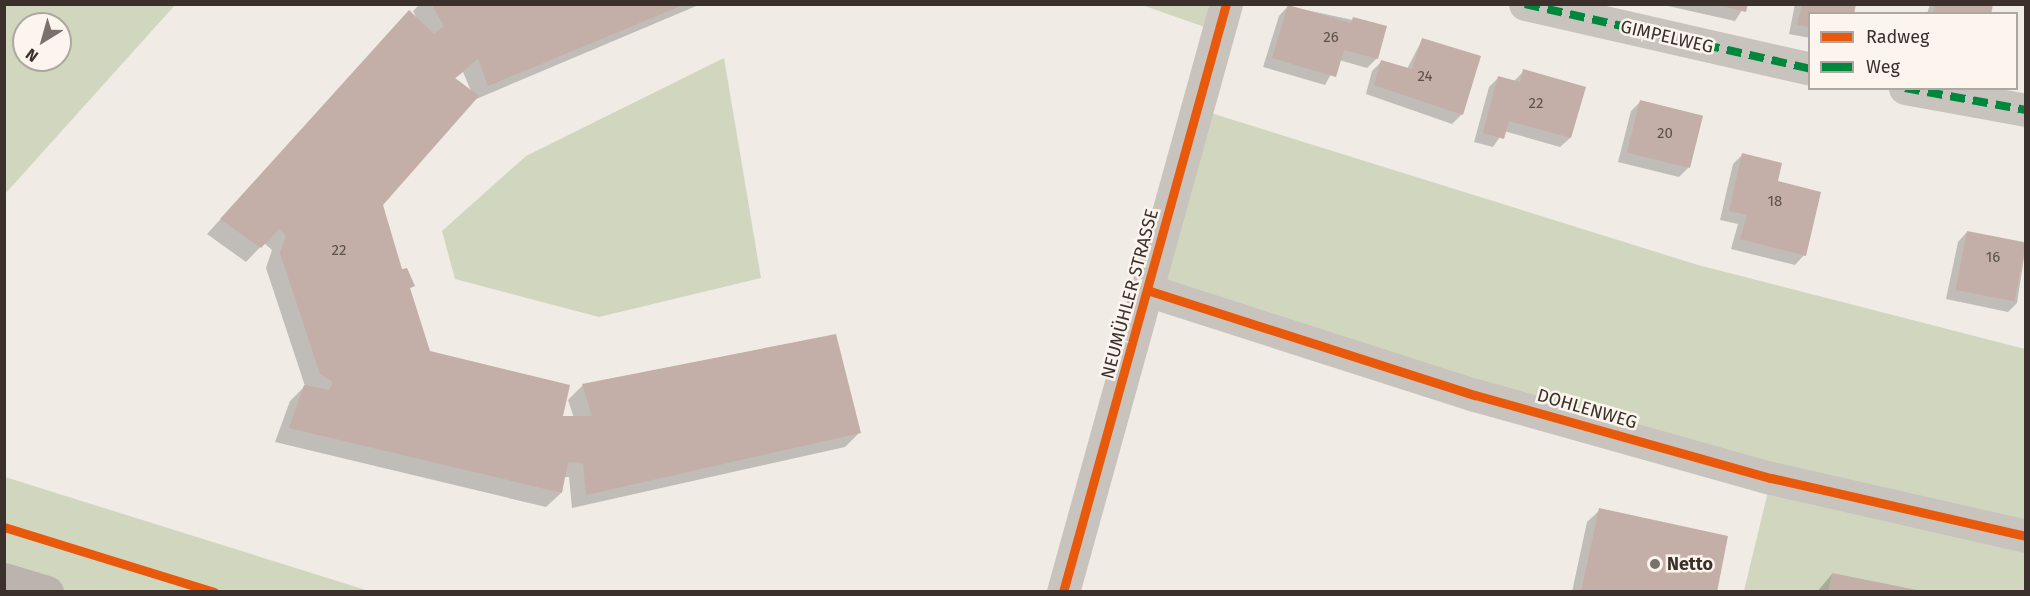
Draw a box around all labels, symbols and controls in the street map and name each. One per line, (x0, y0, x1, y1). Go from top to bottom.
north arrow (12, 12, 72, 72)
legend (1808, 12, 2018, 90)
street label: GIMPELWEG (1618, 16, 1716, 58)
text: Radweg (1866, 26, 1929, 48)
house number: 26 (1323, 29, 1339, 47)
text: N (22, 44, 42, 66)
text: Weg (1866, 56, 1900, 78)
house number: 24 (1418, 68, 1432, 86)
house number: 22 (1529, 95, 1543, 113)
house number: 20 (1657, 125, 1673, 143)
house number: 18 (1768, 193, 1782, 211)
street label: NEUMÜHLER STRASSE (1097, 207, 1163, 381)
house number: 22 (332, 242, 346, 260)
house number: 16 (1986, 249, 2000, 267)
street label: DOHLENWEG (1535, 384, 1639, 434)
place label: Netto (1667, 553, 1713, 575)
marker: Netto (1648, 557, 1662, 571)

